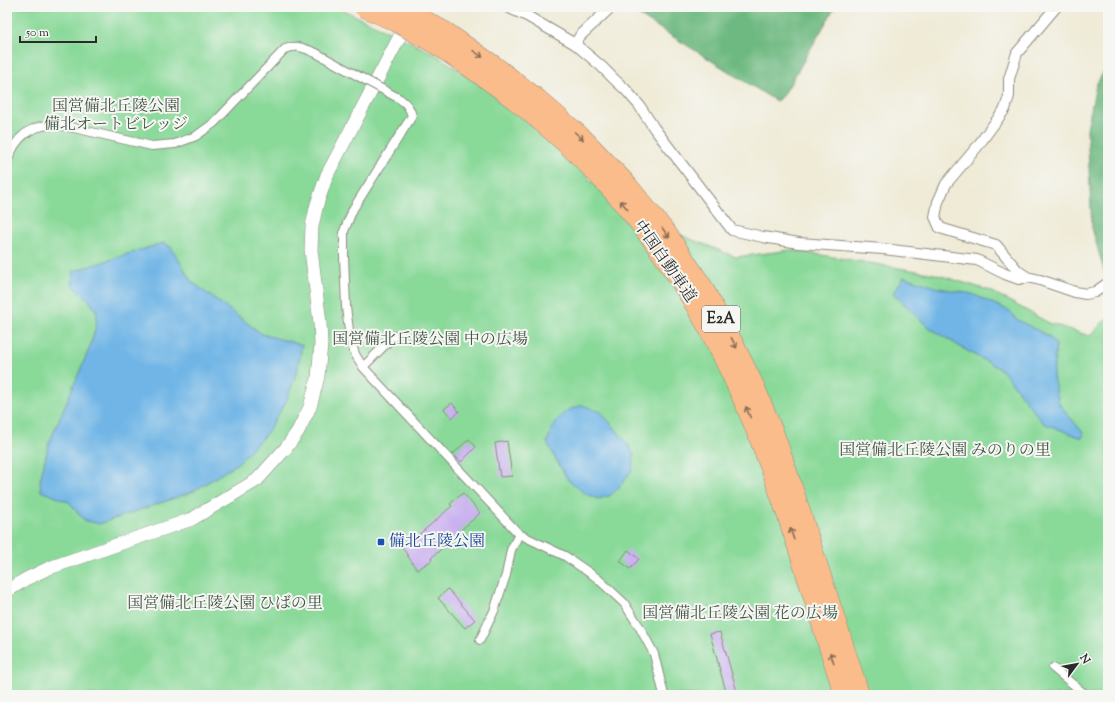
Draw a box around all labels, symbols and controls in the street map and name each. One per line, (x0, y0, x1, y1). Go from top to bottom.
scale bar (20, 18, 96, 44)
text: 50 m (25, 24, 49, 42)
one-way arrow (472, 50, 483, 58)
park label: 国営備北丘陵公園 備北オートビレッジ (44, 96, 188, 137)
one-way arrow (574, 131, 585, 140)
one-way arrow (619, 200, 628, 211)
street label: 中国自動車道 (627, 216, 701, 308)
one-way arrow (662, 227, 670, 238)
road number: E2A (702, 306, 740, 332)
park label: 国営備北丘陵公園 中の広場 (332, 329, 528, 352)
one-way arrow (731, 337, 738, 349)
one-way arrow (744, 406, 751, 418)
park label: 国営備北丘陵公園 みのりの里 (839, 440, 1051, 463)
one-way arrow (788, 528, 795, 541)
place label: 備北丘陵公園 (389, 531, 485, 554)
marker: 備北丘陵公園 (376, 537, 386, 547)
park label: 国営備北丘陵公園 ひばの里 (127, 593, 323, 616)
park label: 国営備北丘陵公園 花の広場 (642, 603, 838, 626)
north arrow (1057, 644, 1097, 684)
text: N (1075, 650, 1094, 667)
one-way arrow (827, 652, 835, 664)

